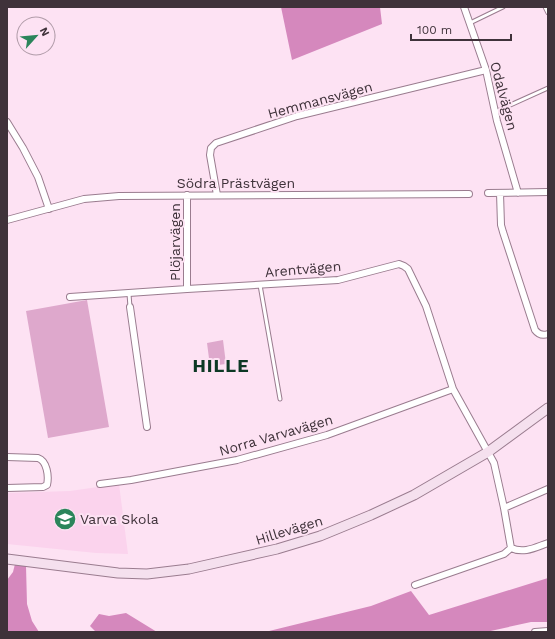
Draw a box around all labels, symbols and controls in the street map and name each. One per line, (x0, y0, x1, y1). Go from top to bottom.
north arrow (16, 16, 56, 56)
scale bar (411, 16, 511, 42)
text: 100 m (417, 23, 452, 37)
text: N (37, 25, 52, 38)
street label: Odalvägen (487, 60, 521, 132)
street label: Hemmansvägen (266, 78, 374, 122)
street label: Södra Prästvägen (177, 175, 295, 191)
street label: Plöjarvägen (167, 203, 183, 281)
street label: Arentvägen (264, 258, 342, 280)
district label: HILLE (192, 355, 250, 376)
street label: Norra Varvavägen (217, 411, 335, 459)
school or university icon: Varva Skola (52, 506, 78, 532)
place label: Varva Skola (80, 511, 159, 527)
street label: Hillevägen (253, 512, 325, 548)

